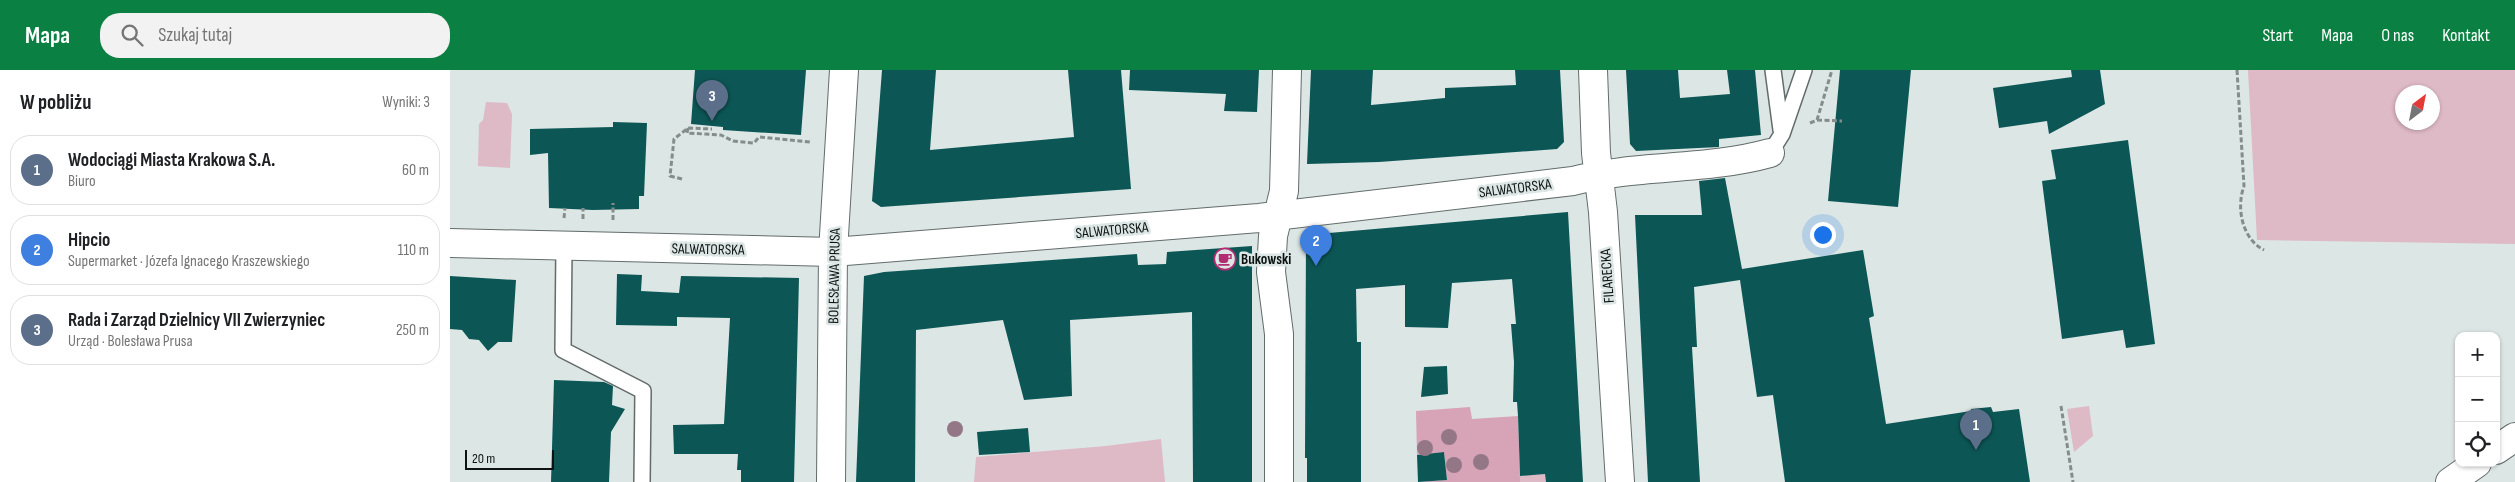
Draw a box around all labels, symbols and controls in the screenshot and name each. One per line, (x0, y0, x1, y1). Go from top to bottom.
search box (100, 13, 450, 58)
text: Mapa (25, 21, 70, 50)
icon: search (118, 21, 146, 49)
text: Szukaj tutaj (158, 24, 232, 47)
text: Start (2262, 25, 2293, 46)
text: Mapa (2321, 25, 2353, 46)
text: O nas (2381, 25, 2414, 46)
text: Kontakt (2442, 25, 2490, 46)
pin: 3 (696, 80, 728, 121)
north arrow (2395, 85, 2440, 130)
text: W pobliżu (20, 90, 91, 115)
text: Wyniki: 3 (382, 93, 430, 112)
text: Wodociągi Miasta Krakowa S.A. (68, 149, 275, 172)
text: 1 (34, 161, 40, 180)
text: 60 m (402, 161, 429, 180)
text: Biuro (68, 172, 96, 191)
street label: SALWATORSKA (1478, 175, 1553, 202)
street label: SALWATORSKA (1075, 218, 1150, 243)
your location (1810, 222, 1836, 248)
pin: 2 (1300, 225, 1332, 266)
street label: BOLESŁAWA PRUSA (824, 227, 845, 324)
text: Hipcio (68, 229, 110, 252)
street label: SALWATORSKA (671, 239, 745, 260)
text: 2 (33, 241, 41, 260)
text: 110 m (398, 241, 429, 260)
cafe icon: Bukowski (1213, 247, 1237, 271)
street label: FILARECKA (1596, 248, 1619, 304)
place label: Bukowski (1241, 250, 1291, 269)
text: Supermarket · Józefa Ignacego Kraszewskiego (68, 252, 310, 271)
text: Rada i Zarząd Dzielnicy VII Zwierzyniec (68, 309, 325, 332)
text: 3 (33, 321, 41, 340)
text: 250 m (396, 321, 429, 340)
text: Urząd · Bolesława Prusa (68, 332, 193, 351)
map controls (2455, 332, 2500, 467)
button: + (2455, 332, 2500, 377)
button: − (2455, 377, 2500, 422)
pin: 1 (1960, 409, 1992, 450)
button: locate (2455, 422, 2500, 467)
scale bar (465, 447, 554, 470)
text: 20 m (472, 450, 495, 467)

